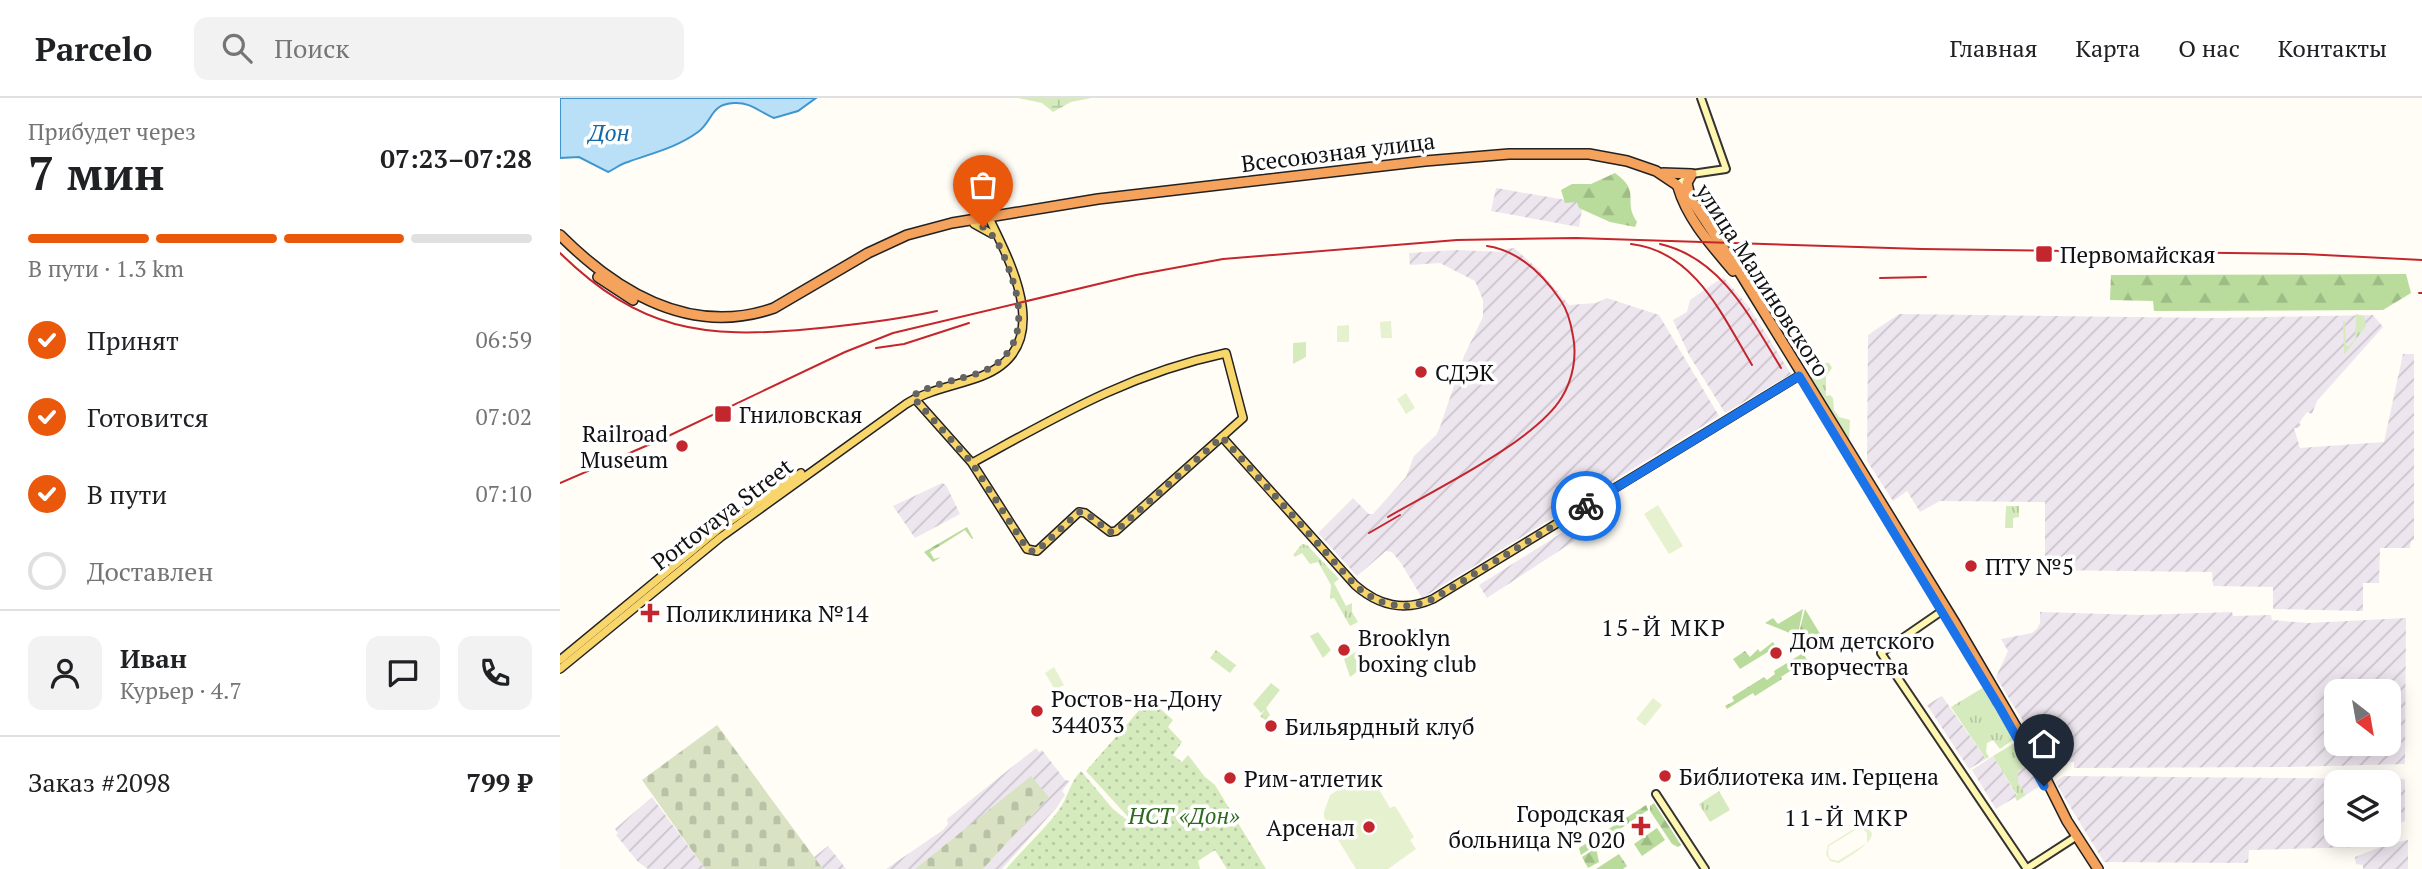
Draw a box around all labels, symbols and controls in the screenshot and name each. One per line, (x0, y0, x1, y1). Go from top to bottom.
search box (194, 17, 684, 80)
text: Parcelo (35, 27, 152, 70)
icon: search (218, 29, 256, 67)
text: Поиск (274, 31, 349, 65)
text: Главная (1949, 32, 2037, 64)
text: Карта (2075, 32, 2140, 64)
text: О нас (2178, 32, 2240, 64)
text: Контакты (2278, 32, 2387, 64)
text: Прибудет через (28, 116, 196, 147)
water label: Дон (586, 116, 630, 148)
street label: Всесоюзная улица (1239, 125, 1437, 179)
text: 07:23–07:28 (380, 141, 532, 175)
text: 7 мин (28, 142, 165, 203)
pin (953, 155, 1013, 227)
icon: bag (964, 166, 1002, 204)
street label: улица Малиновского (1688, 177, 1837, 382)
place label: Первомайская (2060, 239, 2216, 270)
marker: Первомайская (2034, 244, 2054, 264)
text: В пути · 1.3 km (28, 253, 184, 284)
icon: check (28, 321, 66, 359)
text: Принят (87, 323, 179, 357)
text: 06:59 (475, 324, 532, 355)
place label: СДЭК (1435, 357, 1494, 388)
marker: СДЭК (1413, 364, 1429, 380)
icon: check (28, 398, 66, 436)
place label: Гниловская (739, 399, 863, 430)
text: Готовится (87, 400, 209, 434)
text: 07:02 (475, 401, 532, 432)
marker: Гниловская (713, 404, 733, 424)
place label: Railroad Museum (580, 418, 668, 475)
marker: Railroad Museum (674, 438, 690, 454)
street label: Portovaya Street (645, 451, 799, 577)
courier (1551, 471, 1621, 541)
icon: check (28, 475, 66, 513)
text: В пути (87, 477, 167, 511)
text: 07:10 (475, 478, 532, 509)
icon: bike (1567, 487, 1605, 525)
place label: ПТУ №5 (1985, 551, 2074, 582)
text: Доставлен (87, 554, 213, 588)
marker: ПТУ №5 (1963, 558, 1979, 574)
place label: Поликлиника №14 (666, 598, 869, 629)
marker: Поликлиника №14 (640, 603, 660, 623)
district label: 15-Й МКР (1601, 611, 1727, 643)
place label: Brooklyn boxing club (1358, 622, 1477, 679)
place label: Дом детского творчества (1790, 625, 1935, 682)
button: person (28, 636, 102, 710)
button: chat (366, 636, 440, 710)
button: phone (458, 636, 532, 710)
text: Иван (120, 641, 187, 675)
marker: Brooklyn boxing club (1336, 642, 1352, 658)
marker: Дом детского творчества (1768, 645, 1784, 661)
text: Курьер · 4.7 (120, 675, 242, 706)
north arrow (2324, 679, 2401, 756)
map controls (2324, 679, 2401, 847)
place label: Ростов-на-Дону 344033 (1051, 683, 1222, 740)
marker: Ростов-на-Дону 344033 (1029, 703, 1045, 719)
place label: Бильярдный клуб (1285, 711, 1474, 742)
pin (2014, 714, 2074, 786)
marker: Бильярдный клуб (1263, 718, 1279, 734)
icon: home (2025, 725, 2063, 763)
place label: Библиотека им. Герцена (1679, 761, 1939, 792)
place label: Рим-атлетик (1244, 763, 1383, 794)
text: Заказ #2098 (28, 765, 171, 799)
text: 799 ₽ (466, 765, 532, 799)
marker: Библиотека им. Герцена (1657, 768, 1673, 784)
marker: Рим-атлетик (1222, 770, 1238, 786)
button: layers (2324, 770, 2401, 847)
place label: Городская больница № 020 (1448, 798, 1625, 855)
park label: НСТ «Дон» (1127, 800, 1240, 831)
district label: 11-Й МКР (1784, 801, 1910, 833)
place label: Арсенал (1266, 812, 1355, 843)
marker: Городская больница № 020 (1631, 816, 1651, 836)
marker: Арсенал (1361, 819, 1377, 835)

